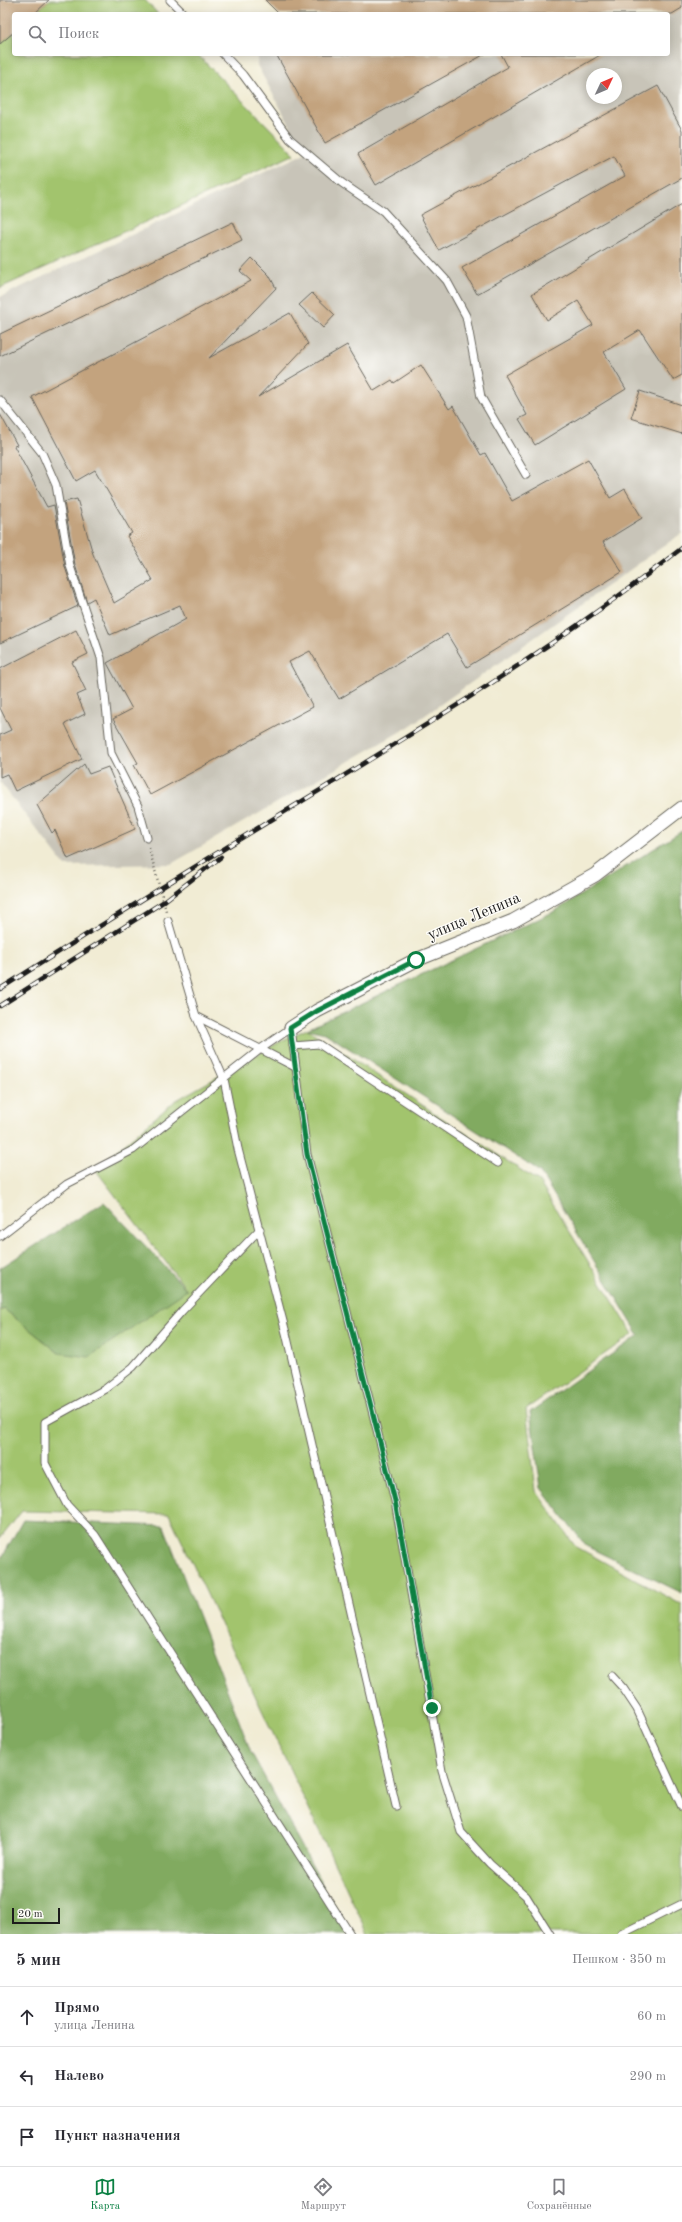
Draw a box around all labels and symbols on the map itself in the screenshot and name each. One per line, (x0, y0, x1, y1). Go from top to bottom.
north arrow (586, 68, 622, 104)
street label: улица Ленина (425, 890, 523, 944)
route start (407, 951, 425, 969)
route end (423, 1699, 441, 1717)
scale bar (12, 1906, 60, 1925)

